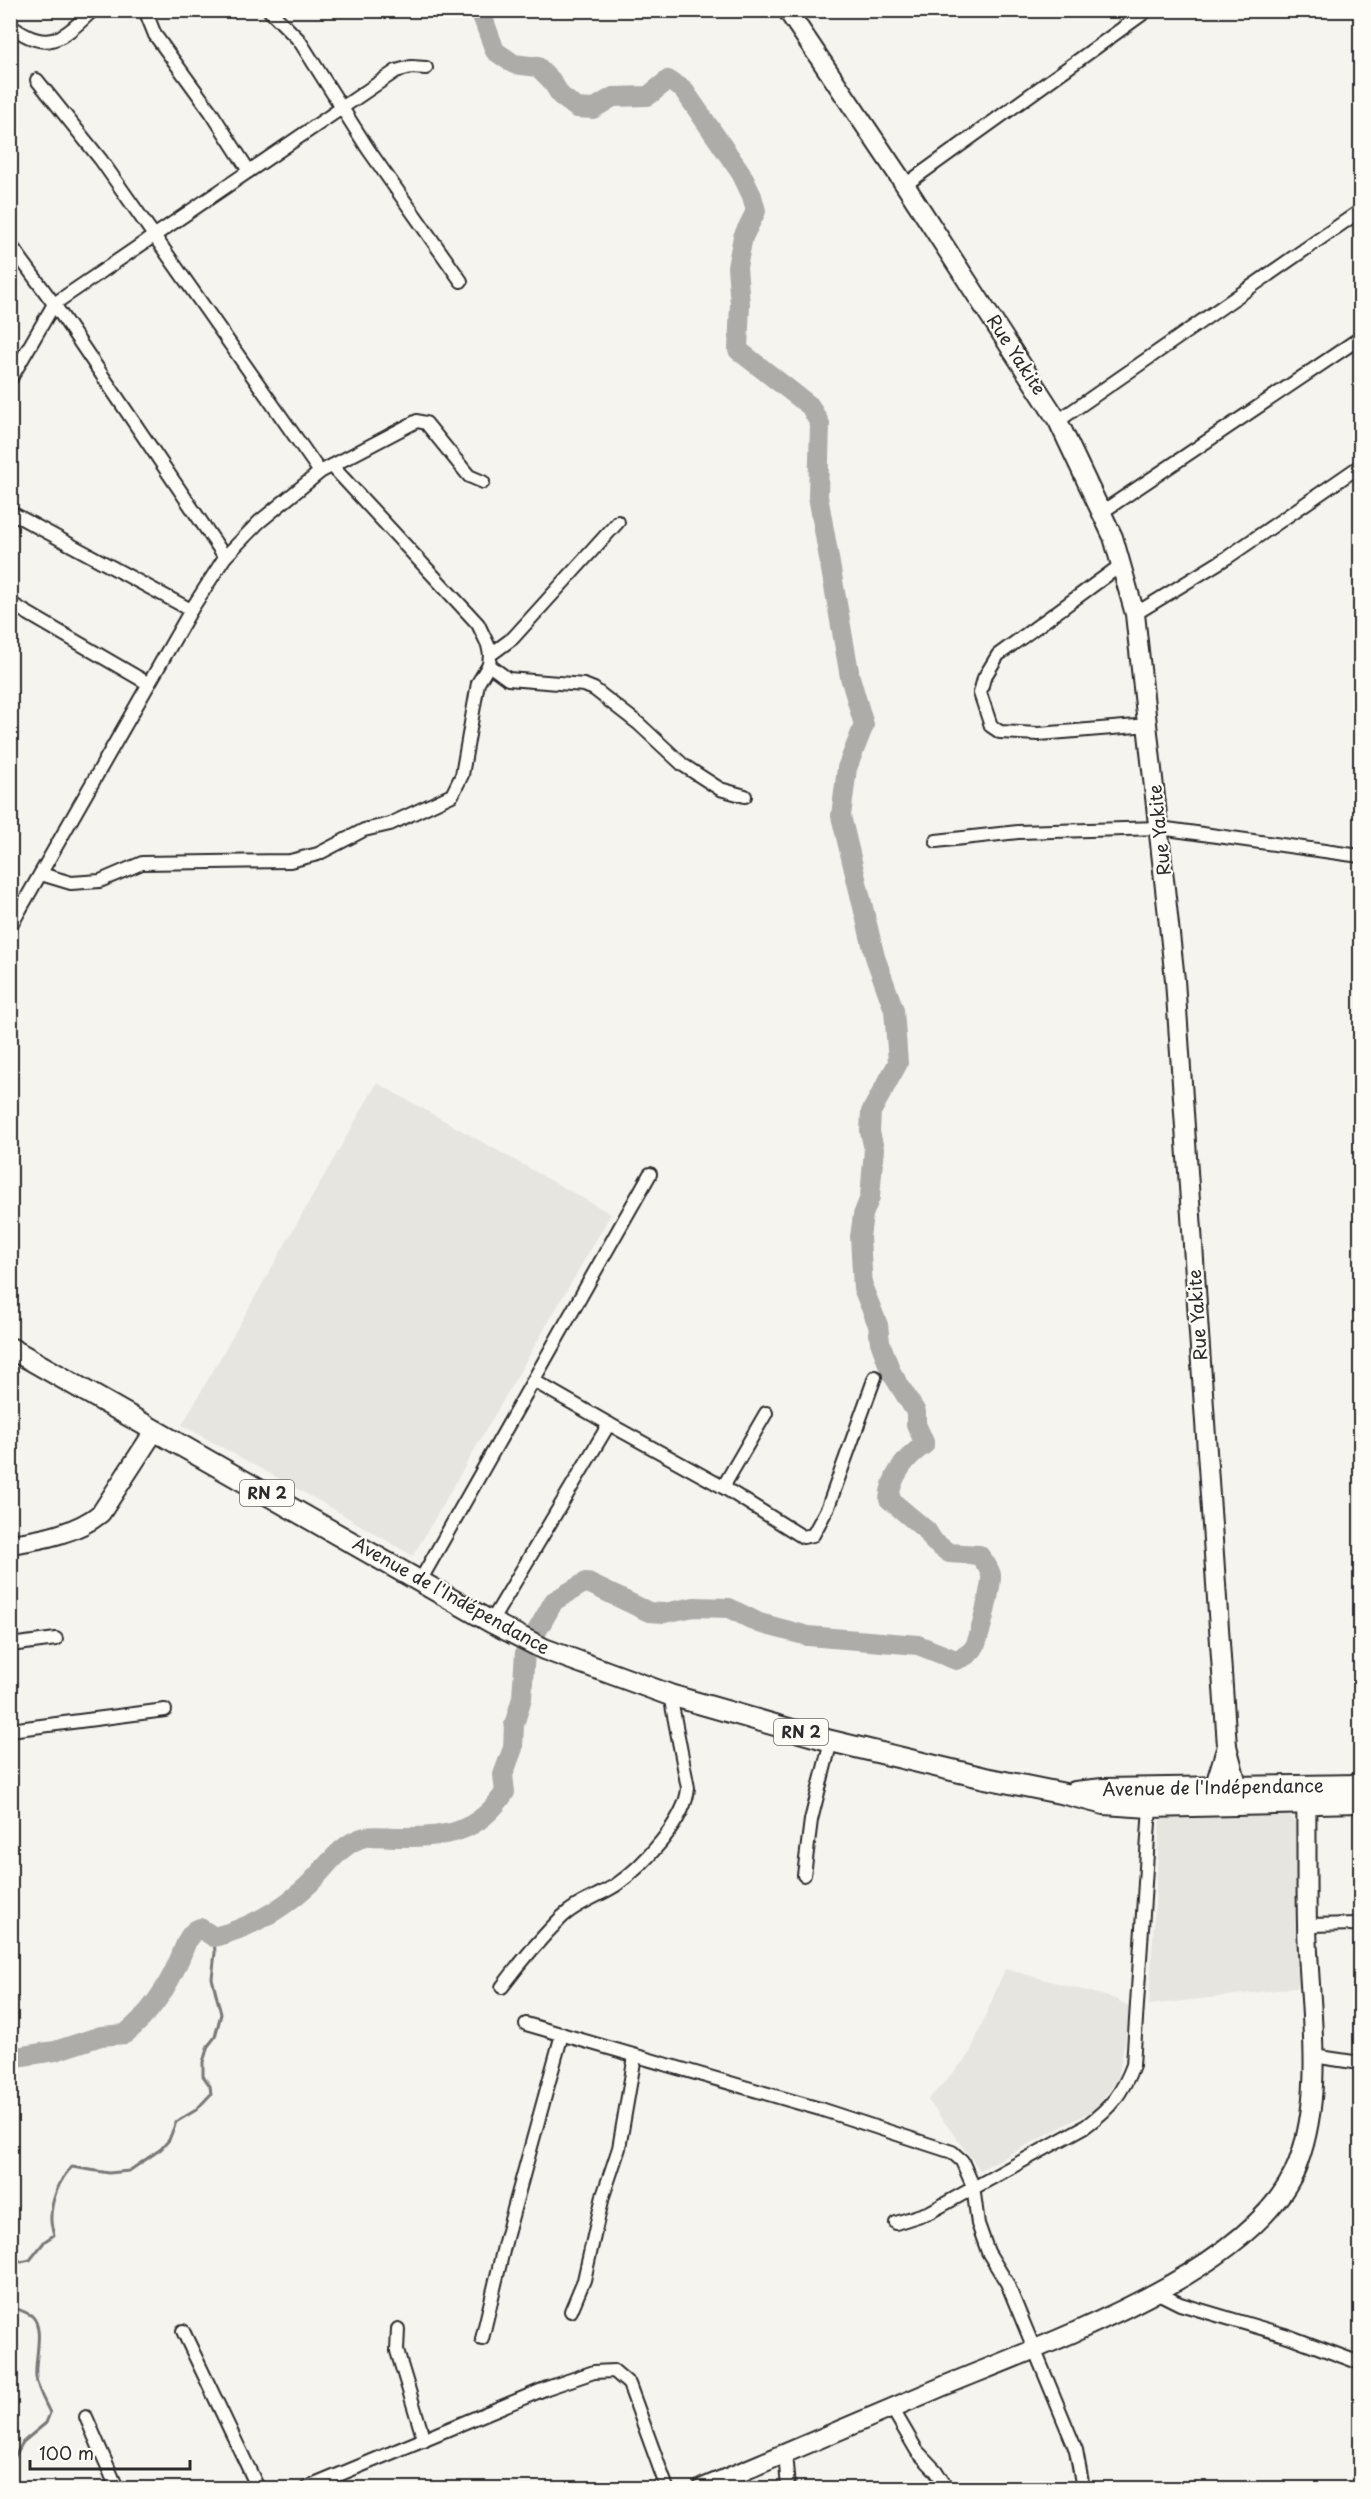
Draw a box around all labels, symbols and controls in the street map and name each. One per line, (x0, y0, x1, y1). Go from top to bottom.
street label: Rue Yakite (981, 309, 1053, 400)
street label: Rue Yakite (1140, 783, 1177, 877)
street label: Rue Yakite (1180, 1269, 1213, 1362)
road number: RN 2 (240, 1480, 294, 1506)
street label: Avenue de l'Indépendance (348, 1529, 555, 1660)
road number: RN 2 (774, 1719, 828, 1745)
street label: Avenue de l'Indépendance (1102, 1771, 1324, 1802)
scale bar (30, 2433, 190, 2471)
text: 100 m (39, 2439, 94, 2466)

